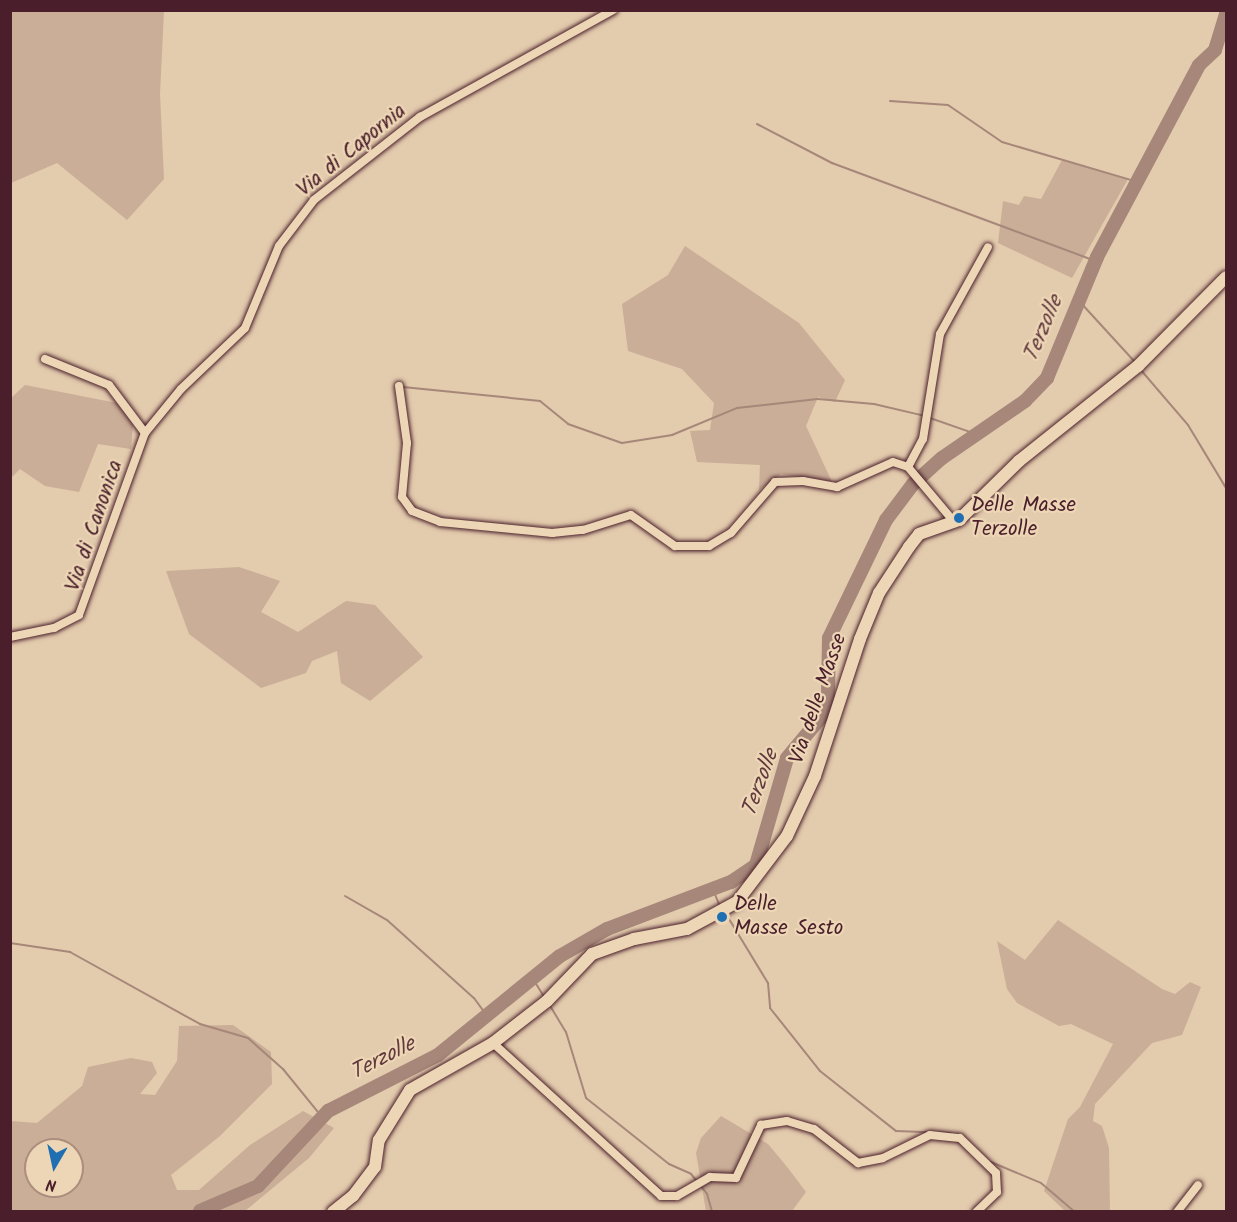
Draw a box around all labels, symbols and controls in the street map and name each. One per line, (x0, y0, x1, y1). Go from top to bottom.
street label: Via di Capornia (292, 99, 412, 203)
water label: Terzolle (1018, 292, 1070, 366)
street label: Via di Canonica (61, 457, 129, 595)
place label: Delle Masse Terzolle (971, 493, 1076, 543)
marker: Delle Masse Terzolle (952, 511, 966, 525)
street label: Via delle Masse (785, 630, 853, 768)
water label: Terzolle (737, 746, 785, 820)
place label: Delle Masse Sesto (734, 892, 843, 942)
marker: Delle Masse Sesto (715, 910, 729, 924)
water label: Terzolle (346, 1032, 420, 1086)
north arrow (24, 1138, 84, 1198)
text: N (44, 1171, 58, 1197)

